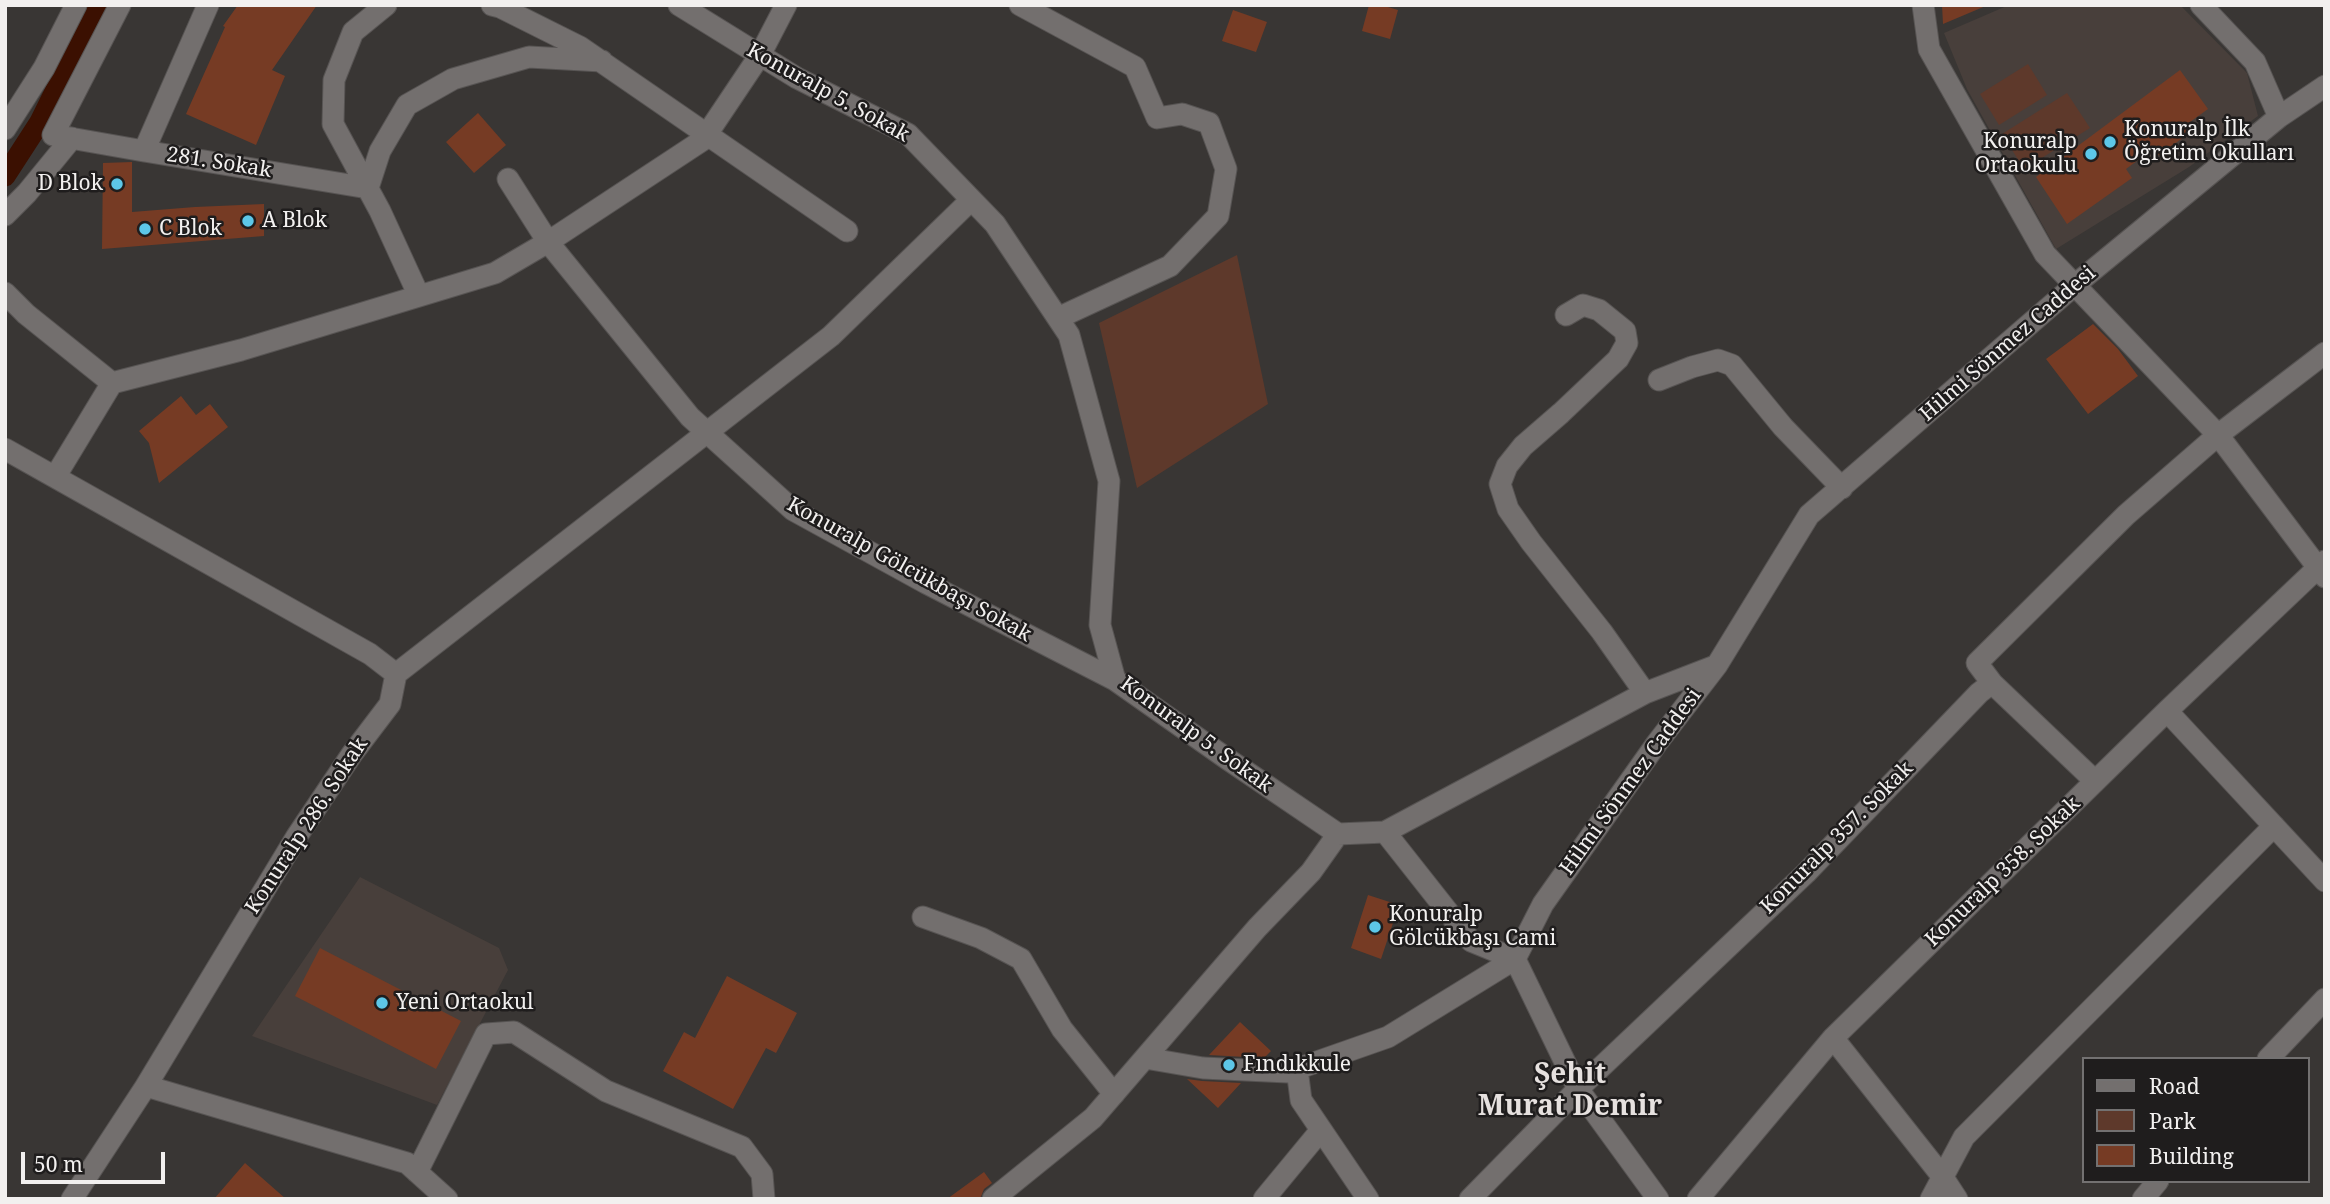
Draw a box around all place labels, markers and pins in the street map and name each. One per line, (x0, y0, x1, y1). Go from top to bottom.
place label: Konuralp İlk Öğretim Okulları (2124, 117, 2294, 167)
place label: Konuralp Ortaokulu (1975, 129, 2077, 179)
marker: Konuralp İlk Öğretim Okulları (2102, 134, 2118, 150)
marker: Konuralp Ortaokulu (2083, 146, 2099, 162)
place label: D Blok (38, 171, 103, 197)
marker: D Blok (109, 176, 125, 192)
place label: A Blok (262, 208, 327, 234)
marker: A Blok (240, 213, 256, 229)
place label: C Blok (159, 216, 222, 242)
marker: C Blok (137, 221, 153, 237)
place label: Konuralp Gölcükbaşı Cami (1389, 902, 1556, 952)
marker: Konuralp Gölcükbaşı Cami (1367, 919, 1383, 935)
place label: Yeni Ortaokul (396, 990, 534, 1016)
marker: Yeni Ortaokul (374, 995, 390, 1011)
place label: Fındıkkule (1243, 1052, 1351, 1078)
marker: Fındıkkule (1221, 1057, 1237, 1073)

